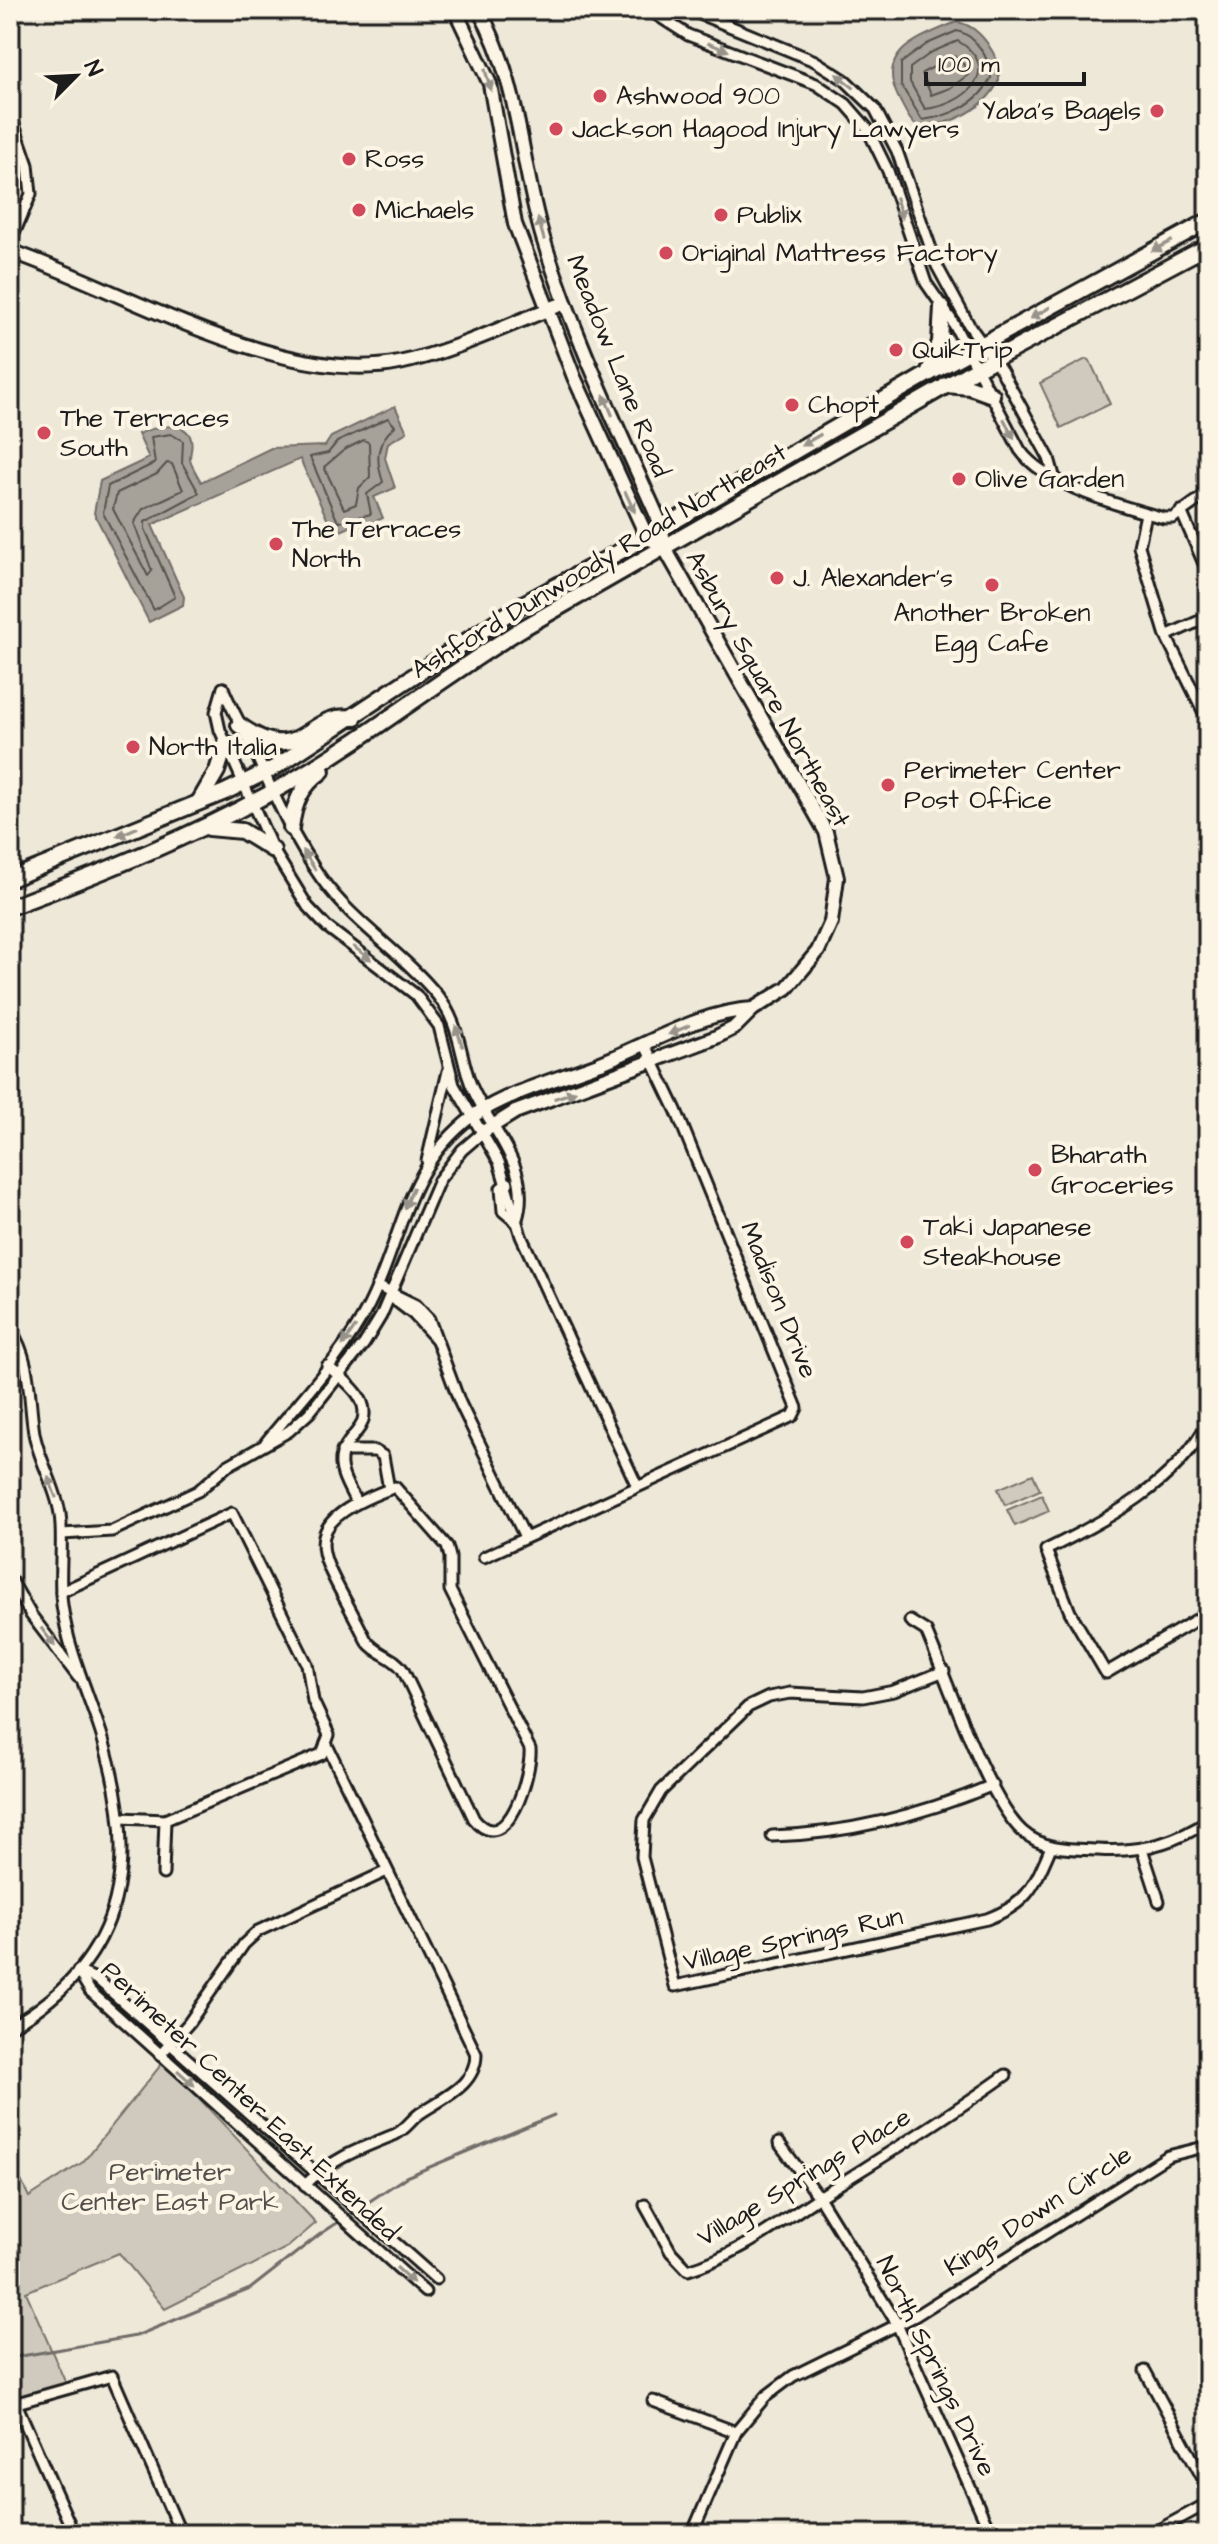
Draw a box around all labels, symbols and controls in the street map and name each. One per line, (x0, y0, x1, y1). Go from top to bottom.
north arrow (36, 36, 116, 116)
scale bar (926, 36, 1084, 86)
one-way arrow (706, 41, 730, 54)
text: 100 m (938, 48, 1000, 82)
text: N (76, 56, 110, 81)
one-way arrow (482, 69, 495, 93)
one-way arrow (835, 74, 855, 90)
place label: Ashwood 900 (616, 78, 780, 114)
marker: Ashwood 900 (591, 87, 609, 105)
place label: Yaba's Bagels (982, 93, 1141, 131)
marker: Yaba's Bagels (1148, 102, 1166, 120)
place label: Jackson Hagood Injury Lawyers (572, 111, 960, 149)
marker: Jackson Hagood Injury Lawyers (547, 120, 565, 138)
place label: Ross (365, 141, 424, 177)
marker: Ross (340, 150, 358, 168)
place label: Michaels (375, 192, 474, 228)
one-way arrow (893, 196, 906, 220)
place label: Publix (737, 197, 802, 233)
marker: Michaels (350, 201, 368, 219)
marker: Publix (712, 206, 730, 224)
one-way arrow (534, 216, 547, 240)
place label: Original Mattress Factory (682, 235, 998, 273)
one-way arrow (1151, 238, 1173, 252)
marker: Original Mattress Factory (657, 244, 675, 262)
street label: Meadow Lane Road (557, 250, 679, 482)
one-way arrow (1029, 306, 1051, 320)
place label: QuikTrip (912, 332, 1013, 368)
marker: QuikTrip (887, 341, 905, 359)
place label: Chopt (808, 387, 879, 423)
one-way arrow (601, 393, 614, 417)
marker: Chopt (783, 396, 801, 414)
place label: The Terraces South (60, 400, 229, 466)
one-way arrow (1002, 417, 1016, 440)
marker: The Terraces South (35, 424, 53, 442)
one-way arrow (800, 433, 822, 447)
street label: Ashford Dunwoody Road Northeast (405, 434, 795, 689)
place label: Olive Garden (975, 461, 1124, 497)
marker: Olive Garden (950, 470, 968, 488)
one-way arrow (624, 491, 637, 514)
place label: The Terraces North (292, 511, 461, 577)
marker: The Terraces North (267, 535, 285, 553)
street label: Asbury Square Northeast (675, 544, 859, 835)
place label: J. Alexander's (793, 560, 953, 596)
marker: J. Alexander's (768, 569, 786, 587)
marker: Another Broken Egg Cafe (983, 576, 1001, 594)
place label: Another Broken Egg Cafe (894, 595, 1090, 663)
place label: North Italia (149, 729, 277, 765)
marker: North Italia (124, 738, 142, 756)
place label: Perimeter Center Post Office (904, 752, 1121, 818)
marker: Perimeter Center Post Office (879, 776, 897, 794)
one-way arrow (115, 826, 139, 839)
one-way arrow (303, 849, 317, 871)
one-way arrow (351, 945, 372, 961)
one-way arrow (452, 1023, 465, 1047)
one-way arrow (667, 1024, 691, 1037)
one-way arrow (554, 1088, 578, 1101)
place label: Bharath Groceries (1051, 1137, 1174, 1203)
marker: Bharath Groceries (1026, 1161, 1044, 1179)
one-way arrow (402, 1186, 415, 1210)
place label: Taki Japanese Steakhouse (923, 1209, 1092, 1275)
street label: Madison Drive (731, 1216, 827, 1384)
marker: Taki Japanese Steakhouse (898, 1233, 916, 1251)
one-way arrow (342, 1326, 357, 1347)
one-way arrow (45, 1475, 58, 1499)
one-way arrow (40, 1626, 56, 1647)
street label: Village Springs Run (680, 1898, 907, 1982)
street label: Perimeter Center East Extended (93, 1953, 407, 2249)
one-way arrow (177, 2068, 196, 2086)
street label: Village Springs Place (690, 2099, 919, 2257)
street label: Kings Down Circle (937, 2137, 1140, 2287)
park label: Perimeter Center East Park (61, 2154, 279, 2220)
street label: North Springs Drive (865, 2250, 1005, 2483)
one-way arrow (396, 2265, 415, 2283)

